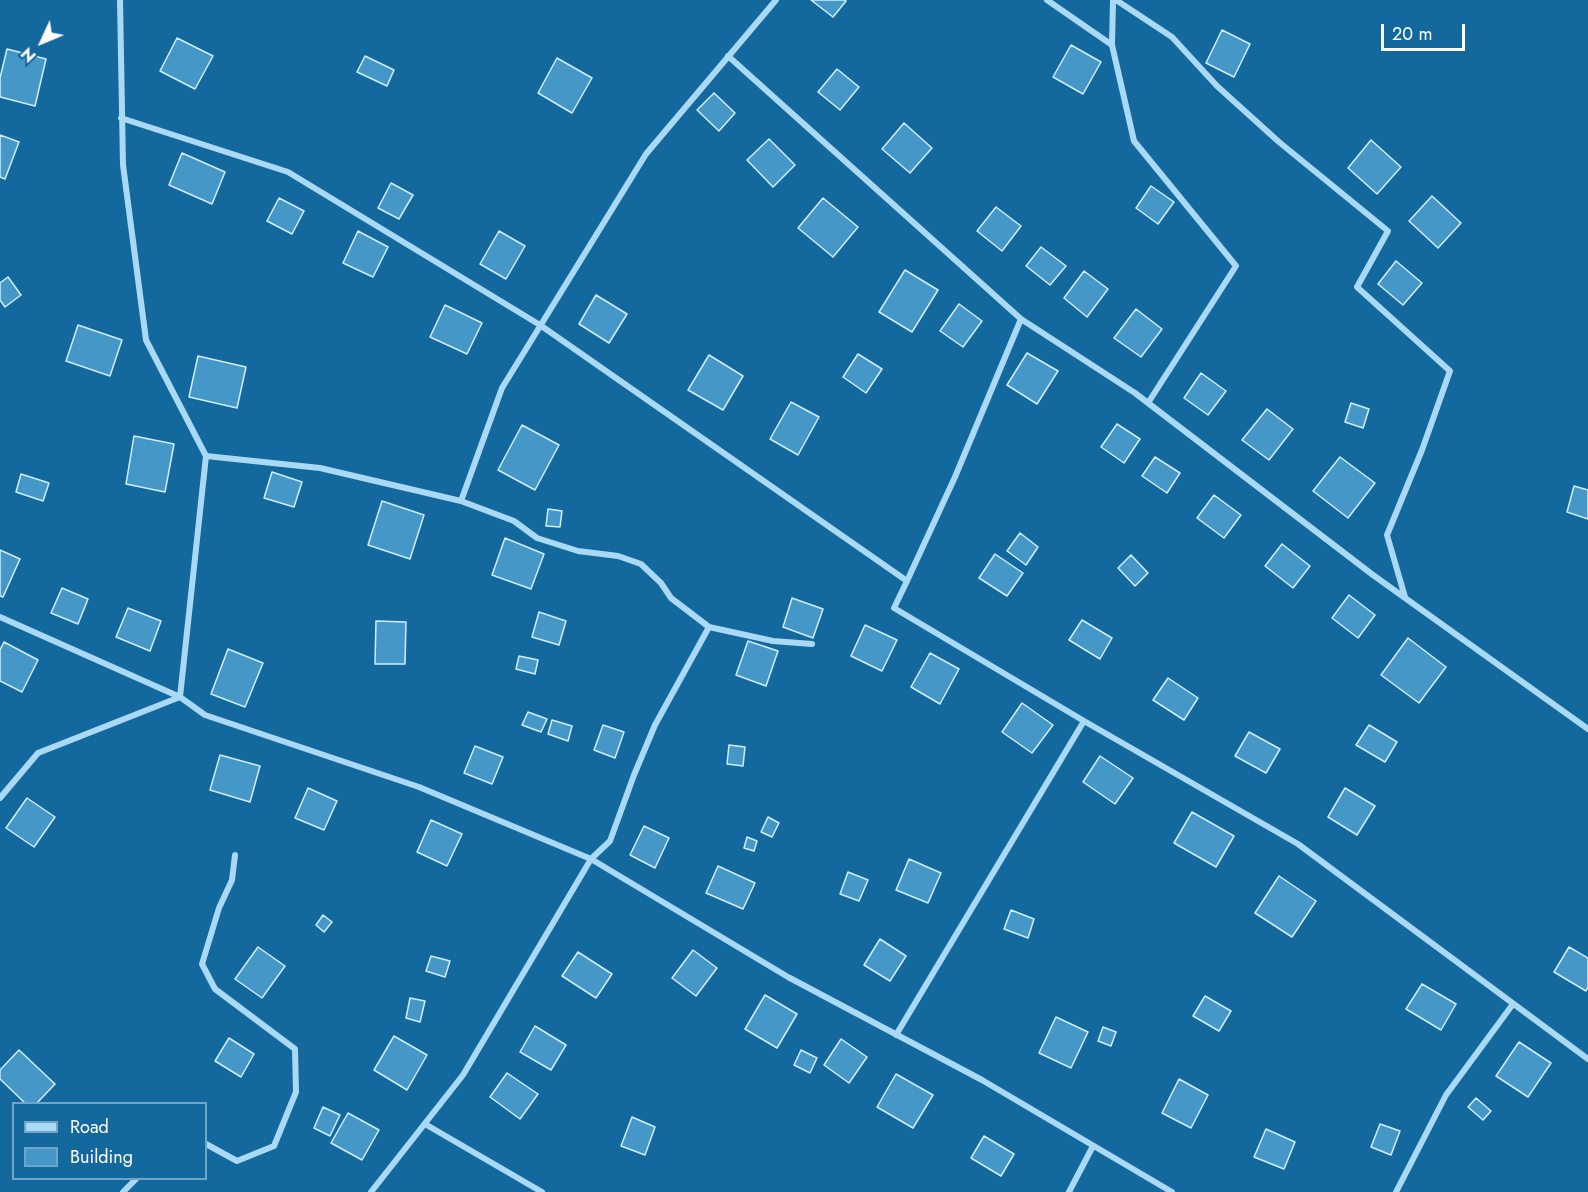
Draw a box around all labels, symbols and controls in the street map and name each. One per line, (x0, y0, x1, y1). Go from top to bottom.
north arrow (12, 12, 72, 72)
scale bar (1384, 12, 1468, 50)
text: 20 m (1392, 21, 1432, 47)
text: N (16, 42, 41, 67)
legend (12, 1102, 207, 1180)
text: Road (70, 1114, 109, 1140)
text: Building (70, 1144, 133, 1170)

